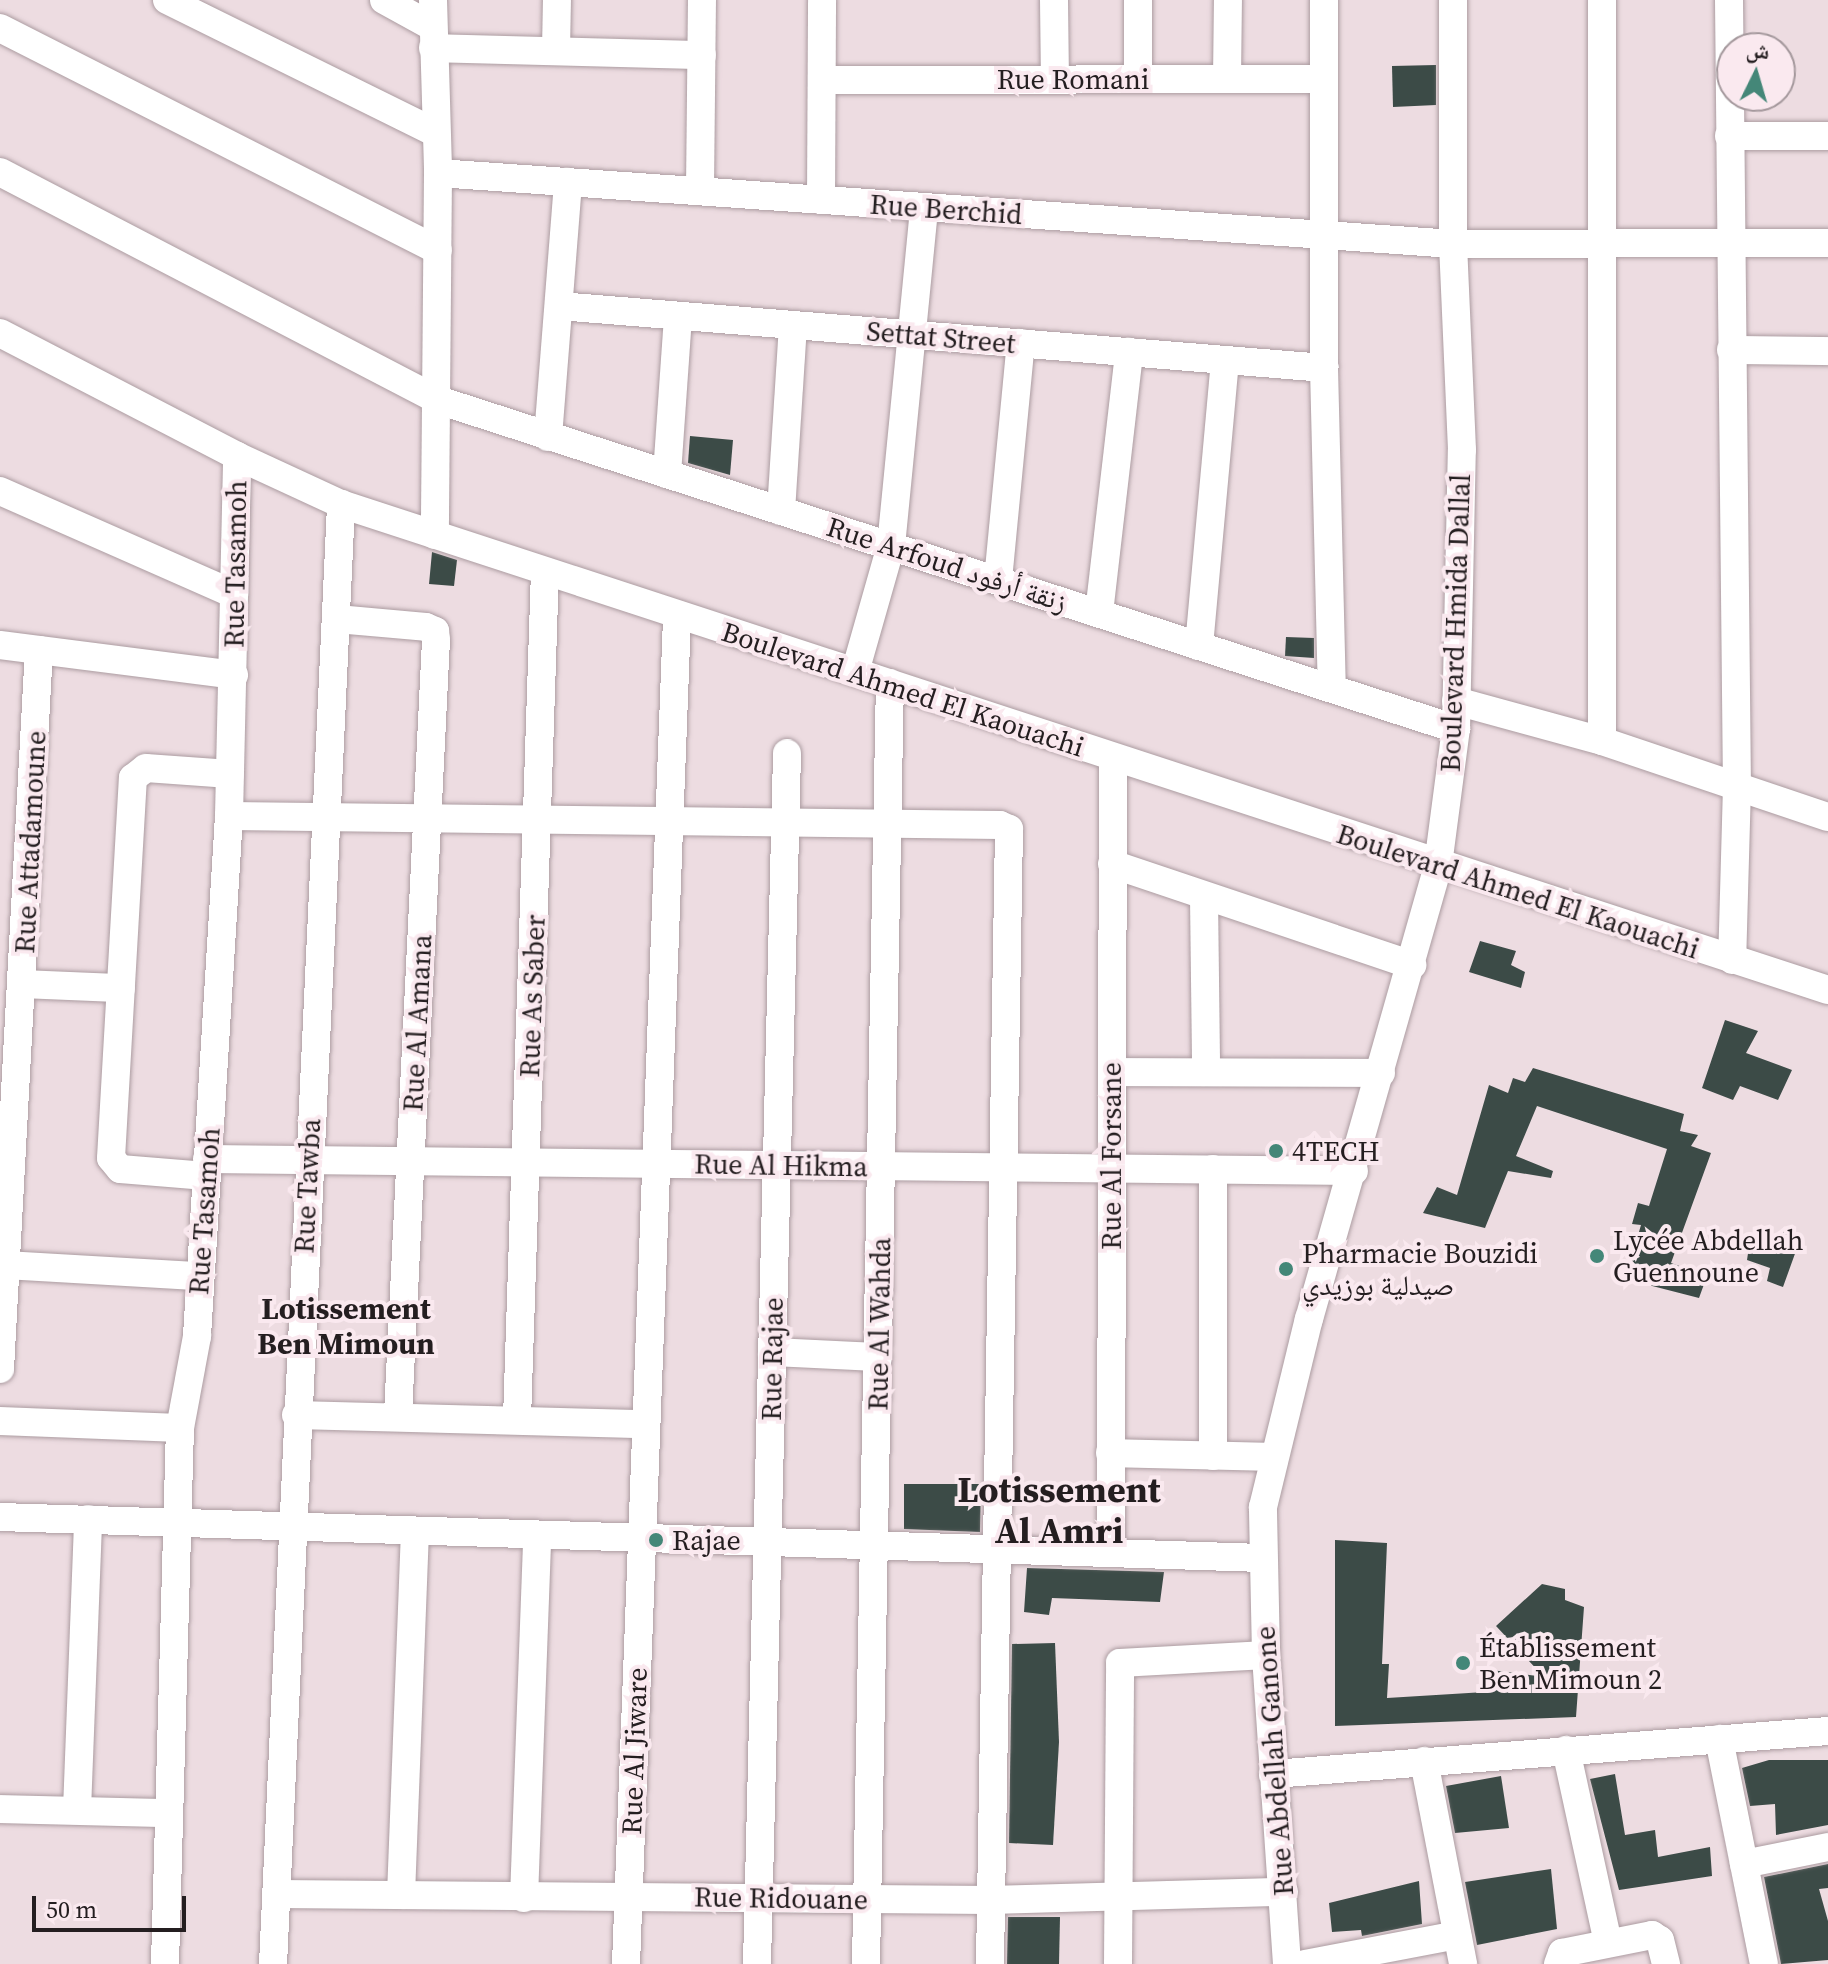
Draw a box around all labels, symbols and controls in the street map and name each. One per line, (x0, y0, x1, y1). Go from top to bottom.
north arrow (1716, 32, 1796, 112)
text: ش (1745, 34, 1771, 66)
street label: Rue Romani (997, 62, 1149, 96)
street label: Rue Berchid (869, 187, 1023, 231)
street label: Settat Street (865, 314, 1017, 360)
street label: Boulevard Hmida Dallal (1433, 473, 1477, 773)
street label: Rue Tasamoh (217, 480, 253, 648)
street label: Rue Arfoud زنقة أرفود (823, 509, 1071, 619)
street label: Boulevard Ahmed El Kaouachi (718, 614, 1088, 764)
street label: Rue Attadamoune (7, 730, 53, 954)
street label: Boulevard Ahmed El Kaouachi (1333, 816, 1703, 966)
street label: Rue As Saber (512, 914, 552, 1078)
street label: Rue Al Amana (396, 934, 438, 1112)
street label: Rue Al Forsane (1094, 1062, 1128, 1250)
street label: Rue Tawba (287, 1117, 327, 1255)
street label: Rue Tasamoh (181, 1126, 227, 1296)
place label: 4TECH (1292, 1134, 1380, 1168)
marker: 4TECH (1267, 1142, 1285, 1160)
street label: Rue Al Hikma (694, 1147, 868, 1183)
place label: Lycée Abdellah Guennoune (1613, 1223, 1803, 1289)
place label: Pharmacie Bouzidi صيدلية بوزيدي (1302, 1236, 1538, 1302)
street label: Rue Al Wahda (861, 1237, 897, 1411)
marker: Lycée Abdellah Guennoune (1588, 1247, 1606, 1265)
marker: Pharmacie Bouzidi صيدلية بوزيدي (1277, 1260, 1295, 1278)
district label: Lotissement Ben Mimoun (257, 1291, 435, 1362)
street label: Rue Rajae (754, 1297, 790, 1421)
district label: Lotissement Al Amri (957, 1467, 1161, 1552)
place label: Rajae (672, 1523, 741, 1557)
marker: Rajae (647, 1531, 665, 1549)
street label: Rue Abdellah Ganone (1248, 1625, 1300, 1897)
place label: Établissement Ben Mimoun 2 (1479, 1630, 1662, 1696)
marker: Établissement Ben Mimoun 2 (1454, 1654, 1472, 1672)
street label: Rue Al Jiware (614, 1667, 654, 1835)
scale bar (36, 1880, 190, 1930)
street label: Rue Ridouane (694, 1880, 868, 1916)
text: 50 m (46, 1893, 97, 1926)

